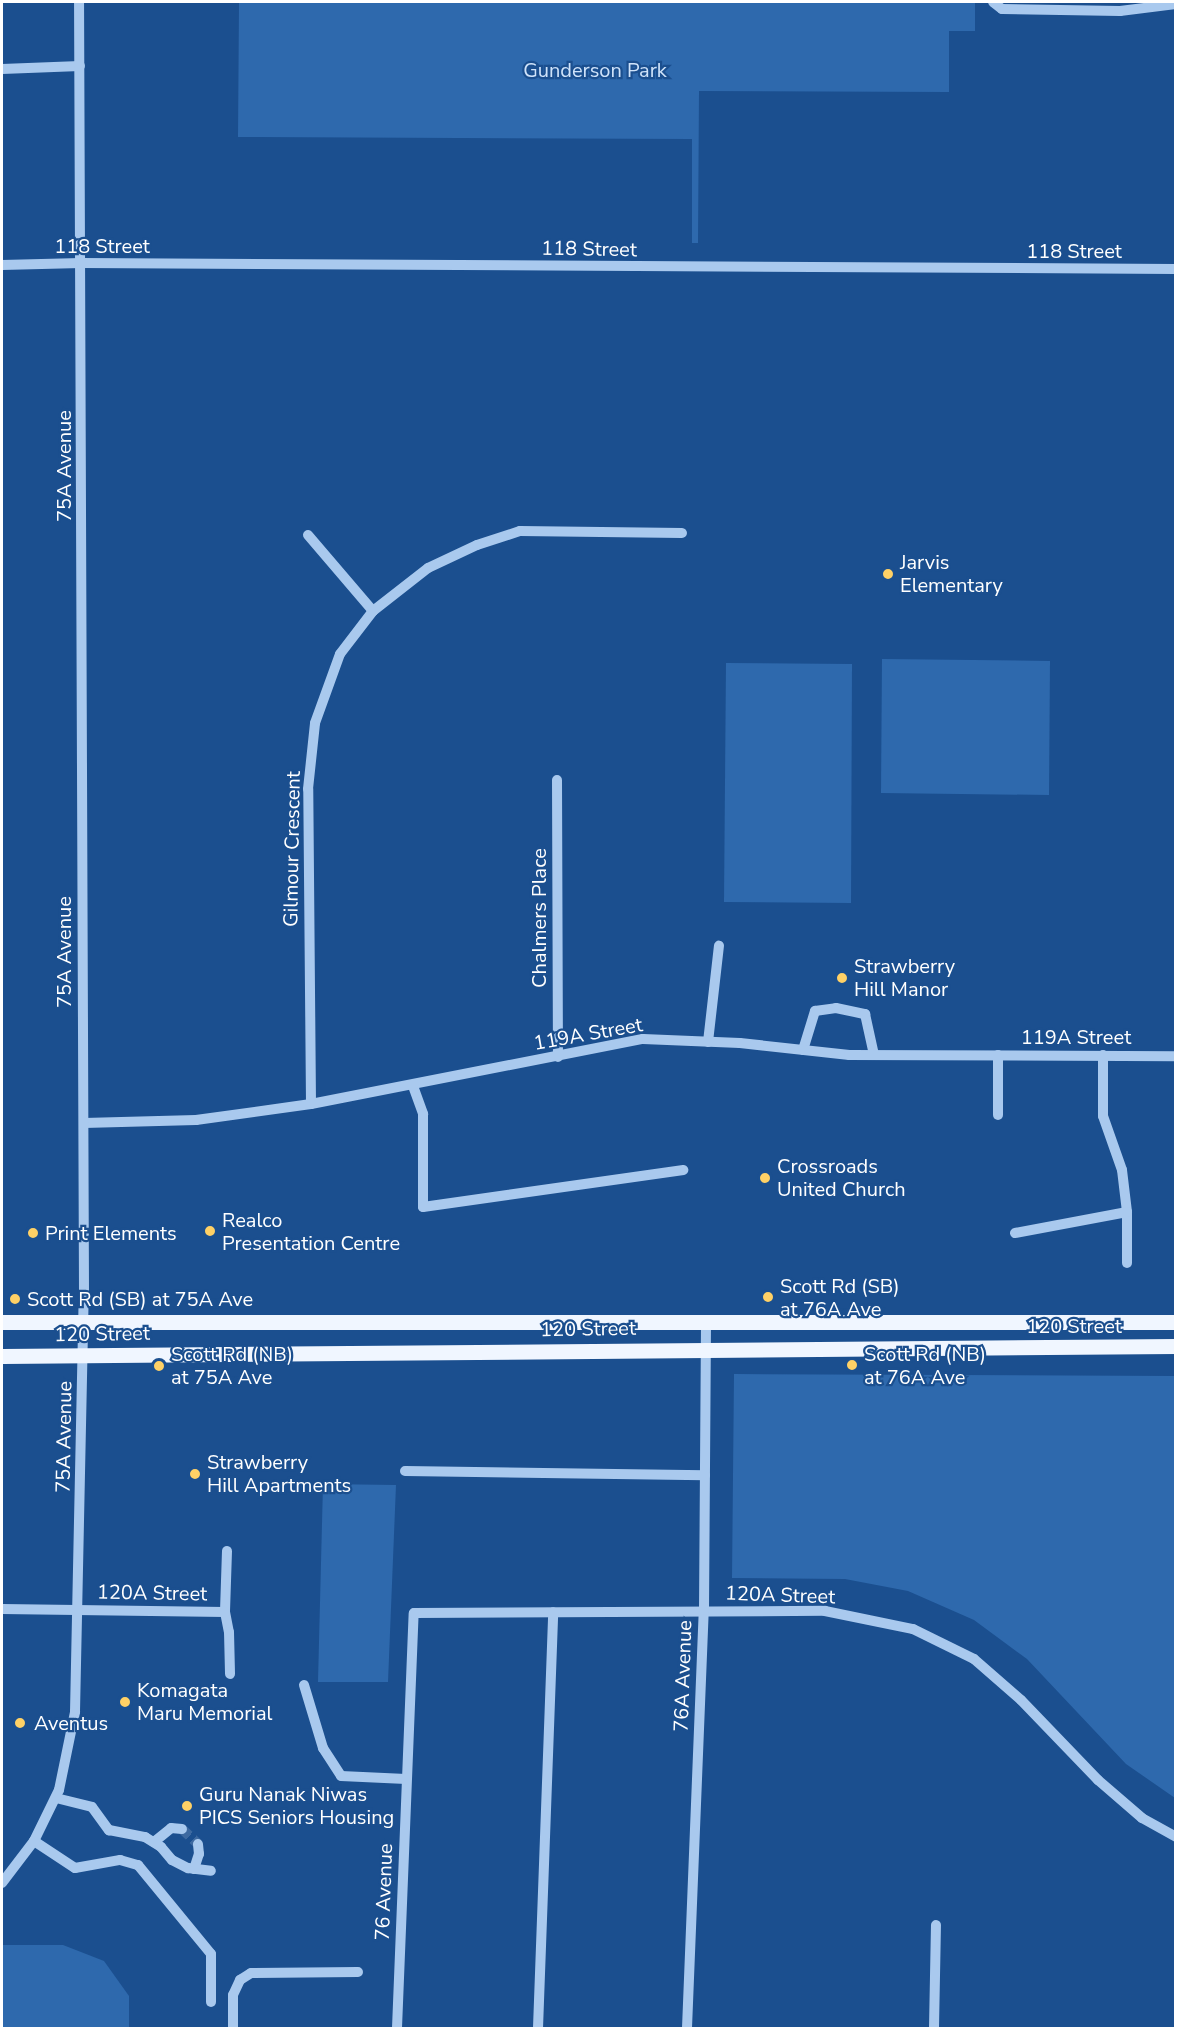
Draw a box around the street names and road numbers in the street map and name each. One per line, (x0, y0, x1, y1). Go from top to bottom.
street label: 118 Street (54, 234, 150, 258)
street label: 118 Street (541, 236, 637, 262)
street label: 118 Street (1026, 239, 1122, 263)
street label: 75A Avenue (52, 410, 76, 522)
street label: Gilmour Crescent (279, 771, 305, 927)
street label: Chalmers Place (527, 848, 551, 988)
street label: 75A Avenue (52, 896, 76, 1008)
street label: 119A Street (532, 1013, 644, 1055)
street label: 119A Street (1021, 1025, 1131, 1049)
street label: 120 Street (1026, 1314, 1122, 1338)
street label: 120 Street (540, 1316, 636, 1342)
street label: 120 Street (54, 1321, 150, 1347)
street label: 75A Avenue (51, 1381, 77, 1493)
street label: 120A Street (97, 1580, 207, 1606)
street label: 120A Street (724, 1581, 836, 1609)
street label: 76A Avenue (669, 1620, 697, 1732)
street label: 76 Avenue (370, 1843, 398, 1941)

